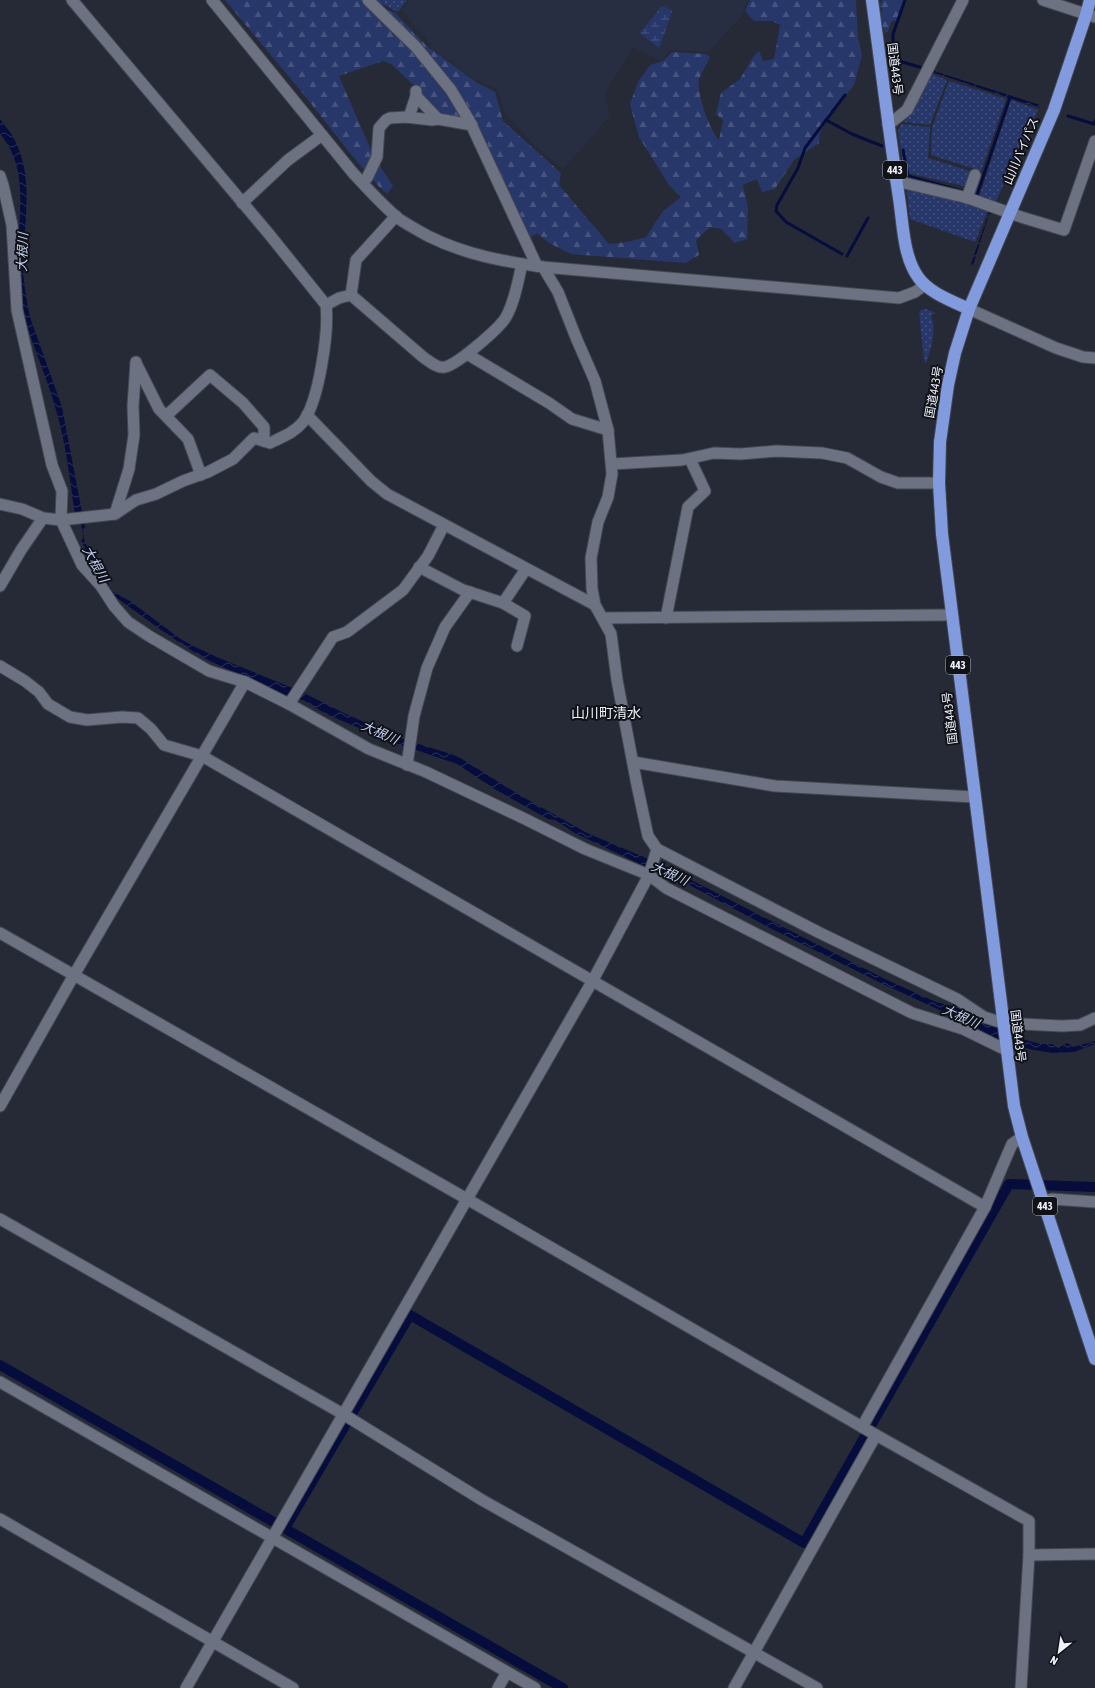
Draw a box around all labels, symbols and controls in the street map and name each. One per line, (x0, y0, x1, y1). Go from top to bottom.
street label: 国道443号 (885, 42, 905, 96)
street label: 山川バイパス (1001, 115, 1041, 187)
road number: 443 (883, 161, 907, 179)
water label: 大根川 (14, 230, 31, 272)
street label: 国道443号 (923, 365, 945, 419)
water label: 大根川 (80, 544, 113, 587)
road number: 443 (946, 656, 970, 674)
street label: 国道443号 (940, 691, 960, 745)
district label: 山川町清水 (571, 705, 641, 721)
water label: 大根川 (359, 718, 402, 748)
water label: 大根川 (649, 859, 692, 889)
water label: 大根川 (940, 1002, 983, 1032)
street label: 国道443号 (1008, 1009, 1028, 1063)
road number: 443 (1033, 1197, 1057, 1215)
north arrow (1039, 1632, 1079, 1672)
text: N (1048, 1654, 1060, 1667)

